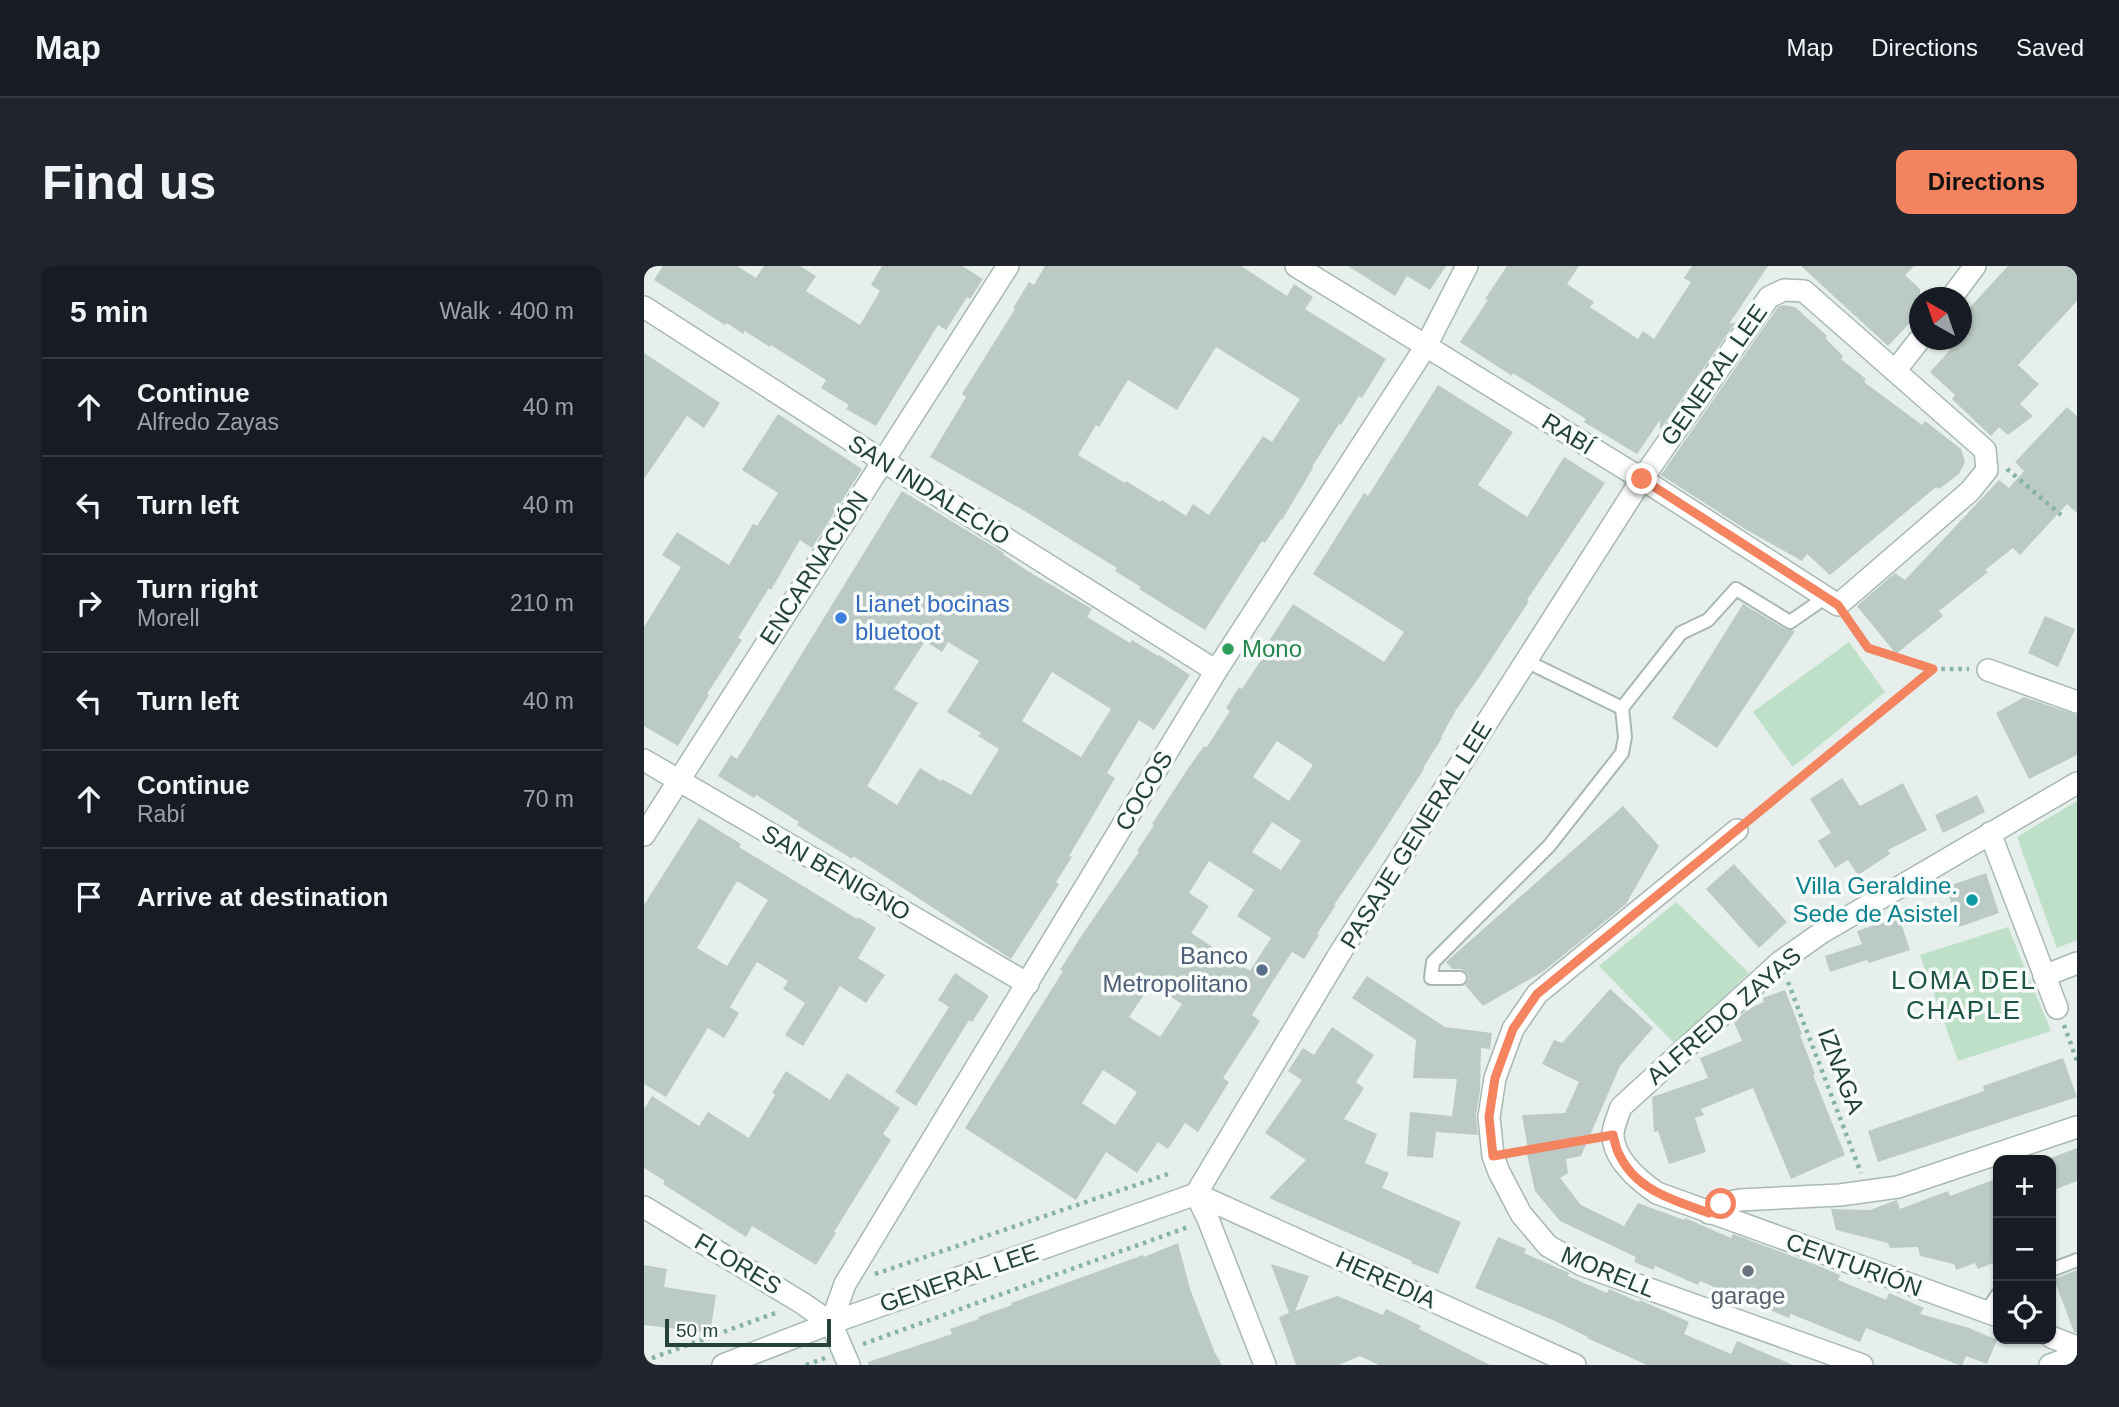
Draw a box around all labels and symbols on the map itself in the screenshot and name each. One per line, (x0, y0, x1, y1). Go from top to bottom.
north arrow (1909, 287, 1972, 350)
street label: GENERAL LEE (1655, 299, 1772, 450)
street label: RABÍ (1537, 407, 1599, 460)
street label: SAN INDALECIO (844, 429, 1015, 550)
route end (1626, 463, 1657, 494)
street label: ENCARNACIÓN (754, 486, 873, 649)
place label: Lianet bocinas bluetoot (855, 590, 1010, 645)
marker: Lianet bocinas bluetoot (833, 610, 849, 626)
place label: Mono (1242, 635, 1302, 662)
marker: Mono (1220, 641, 1236, 657)
street label: PASAJE GENERAL LEE (1335, 716, 1497, 953)
street label: COCOS (1109, 746, 1178, 835)
street label: SAN BENIGNO (757, 819, 915, 926)
place label: Villa Geraldine. Sede de Asistel (1793, 872, 1958, 927)
marker: Villa Geraldine. Sede de Asistel (1964, 892, 1980, 908)
street label: ALFREDO ZAYAS (1641, 941, 1806, 1090)
place label: Banco Metropolitano (1103, 942, 1248, 997)
marker: Banco Metropolitano (1254, 962, 1270, 978)
district label: LOMA DEL CHAPLE (1891, 965, 2037, 1025)
street label: IZNAGA (1813, 1024, 1870, 1117)
route start (1705, 1188, 1736, 1219)
street label: FLORES (690, 1227, 786, 1300)
street label: CENTURIÓN (1783, 1227, 1926, 1302)
street label: GENERAL LEE (876, 1238, 1042, 1317)
street label: MORELL (1557, 1241, 1659, 1303)
street label: HEREDIA (1332, 1246, 1440, 1314)
marker: garage (1740, 1263, 1756, 1279)
place label: garage (1711, 1282, 1785, 1309)
scale bar (665, 1316, 831, 1348)

